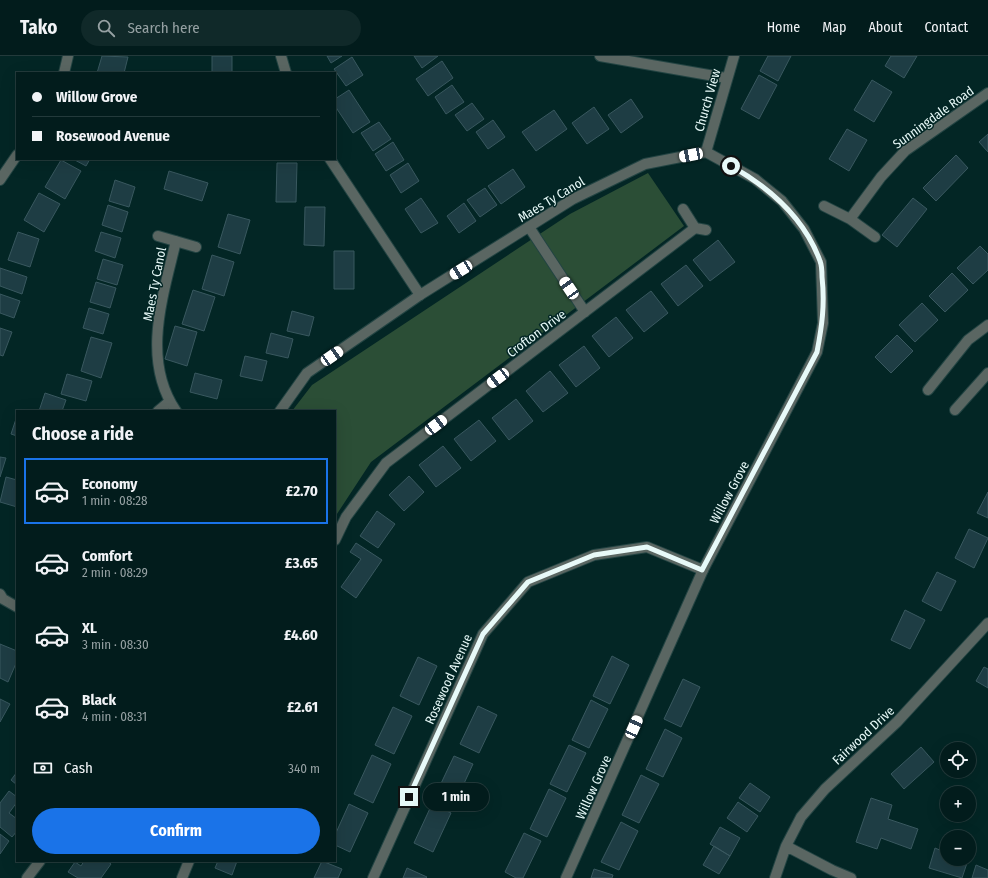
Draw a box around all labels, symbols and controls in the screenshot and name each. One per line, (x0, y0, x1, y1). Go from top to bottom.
search box (81, 10, 361, 46)
text: Tako (20, 16, 57, 39)
icon: search (95, 17, 117, 39)
text: Search here (127, 19, 200, 37)
text: Home (767, 19, 800, 36)
text: Map (822, 19, 846, 36)
text: About (868, 19, 903, 36)
text: Contact (925, 19, 968, 36)
street label: Church View (691, 67, 724, 133)
street label: Sunningdale Road (890, 83, 977, 152)
text: Willow Grove (56, 88, 137, 106)
text: Rosewood Avenue (56, 127, 170, 145)
car (678, 147, 704, 163)
route start (722, 157, 740, 175)
street label: Maes Ty Canol (515, 173, 588, 225)
street label: Maes Ty Canol (140, 245, 169, 322)
car (448, 259, 474, 281)
car (557, 275, 581, 301)
street label: Crofton Drive (504, 306, 569, 360)
car (319, 344, 345, 368)
car (485, 366, 511, 390)
car (423, 413, 449, 437)
text: Choose a ride (32, 423, 134, 445)
street label: Willow Grove (707, 458, 752, 526)
icon: car (34, 473, 70, 509)
text: Economy (82, 475, 137, 493)
text: £2.70 (286, 482, 318, 500)
text: 1 min · 08:28 (82, 493, 147, 508)
icon: car (34, 545, 70, 581)
text: Comfort (82, 547, 133, 565)
text: £3.65 (285, 554, 318, 572)
text: 2 min · 08:29 (82, 565, 148, 580)
icon: car (34, 617, 70, 653)
text: XL (82, 619, 97, 637)
text: £4.60 (284, 626, 318, 644)
street label: Rosewood Avenue (422, 632, 475, 727)
text: 3 min · 08:30 (82, 637, 149, 652)
icon: car (34, 689, 70, 725)
text: Black (82, 691, 116, 709)
text: £2.61 (287, 698, 318, 716)
street label: Fairwood Drive (829, 703, 897, 768)
text: 4 min · 08:31 (82, 709, 147, 724)
car (624, 714, 644, 740)
map controls (940, 742, 976, 866)
button: locate (940, 742, 976, 778)
street label: Willow Grove (573, 753, 614, 822)
icon: cash (32, 757, 54, 779)
text: Cash (64, 759, 93, 777)
text: 340 m (288, 761, 320, 776)
callout: 1 min (423, 783, 489, 811)
button: + (940, 786, 976, 822)
route end (400, 788, 418, 806)
text: 1 min (442, 789, 470, 804)
button: Confirm (32, 808, 320, 854)
button: − (940, 830, 976, 866)

